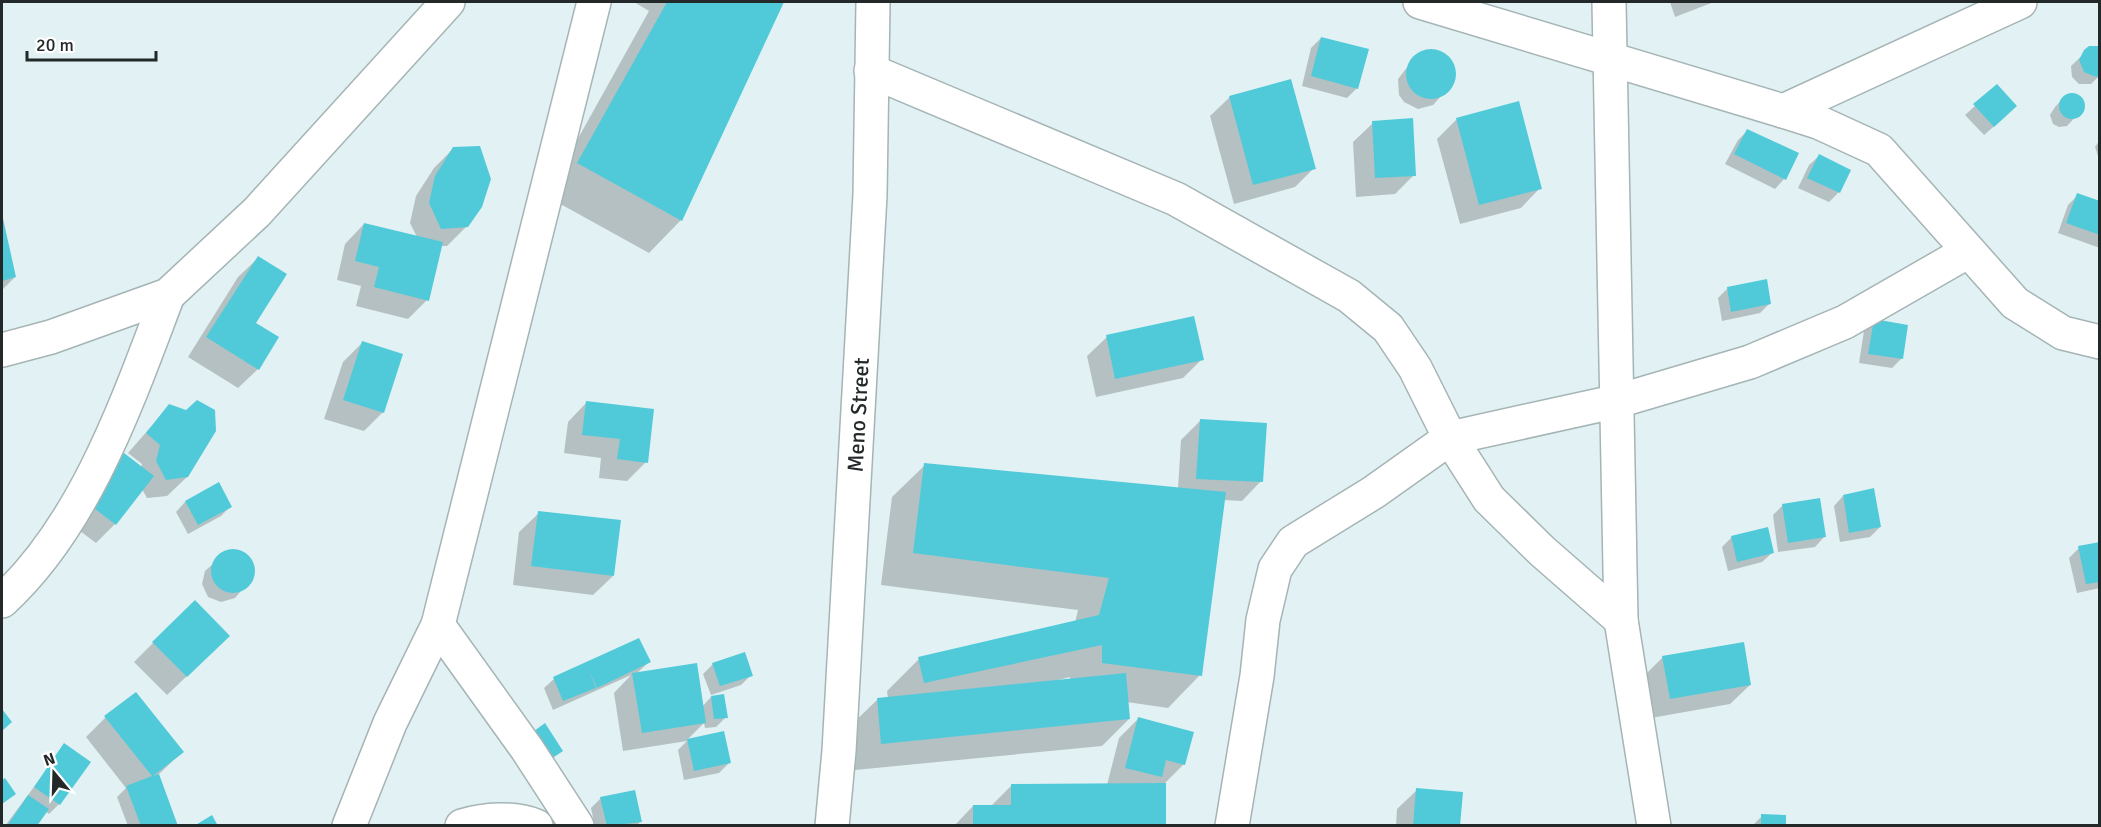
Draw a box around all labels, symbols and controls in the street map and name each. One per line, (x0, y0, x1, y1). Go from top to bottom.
scale bar (27, 24, 156, 62)
text: 20 m (36, 34, 74, 56)
street label: Meno Street (842, 357, 875, 473)
north arrow (24, 743, 84, 803)
text: N (41, 748, 58, 771)

